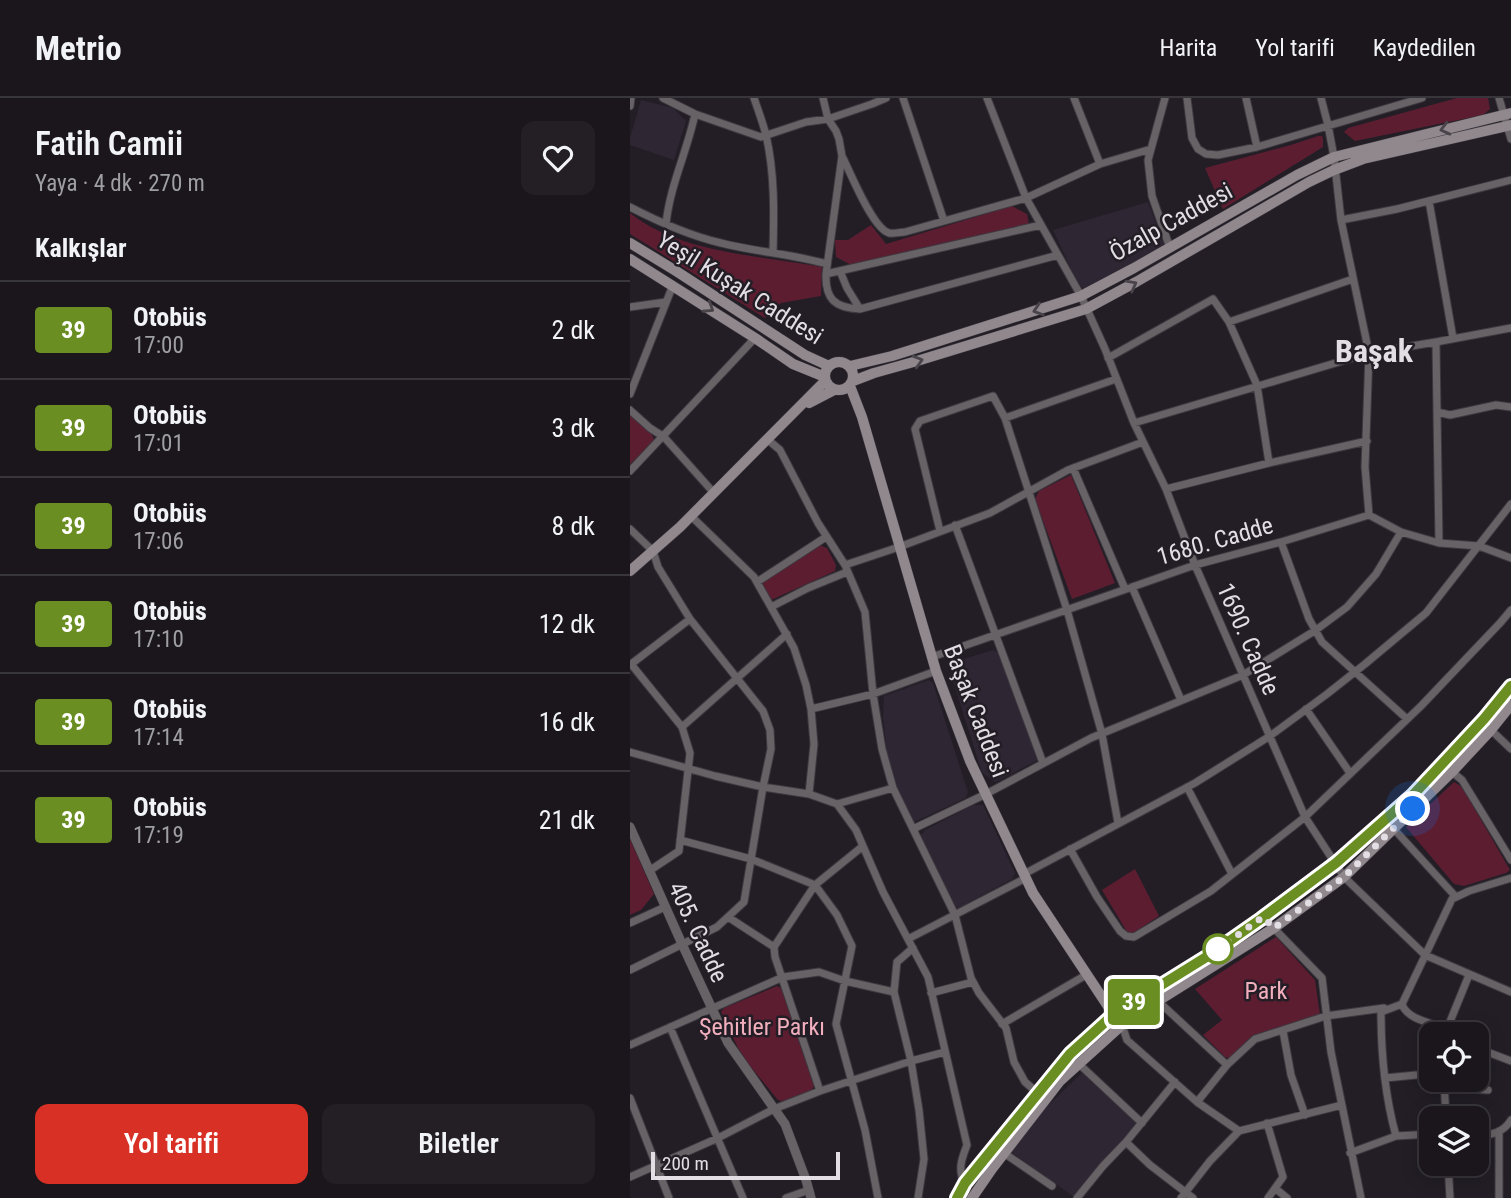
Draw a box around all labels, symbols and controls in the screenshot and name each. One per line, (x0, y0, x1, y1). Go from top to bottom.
text: Metrio (35, 29, 122, 68)
text: Harita (1160, 34, 1217, 62)
text: Yol tarifi (1255, 34, 1335, 62)
text: Kaydedilen (1373, 34, 1476, 62)
button: heart (521, 121, 595, 195)
one-way arrow (1439, 121, 1451, 135)
text: Fatih Camii (35, 124, 183, 163)
text: Yaya · 4 dk · 270 m (35, 170, 205, 197)
street label: Özalp Caddesi (1105, 177, 1237, 267)
street label: Yeşil Kuşak Caddesi (652, 226, 828, 350)
text: Kalkışlar (35, 233, 127, 263)
one-way arrow (1125, 279, 1137, 293)
one-way arrow (701, 300, 714, 313)
one-way arrow (1033, 301, 1045, 316)
text: Otobüs (133, 302, 207, 332)
text: 2 dk (552, 315, 595, 345)
text: 39 (61, 316, 86, 344)
text: 17:00 (133, 332, 184, 359)
district label: Başak (1335, 332, 1414, 370)
one-way arrow (912, 354, 924, 369)
text: Otobüs (133, 400, 207, 430)
text: 3 dk (552, 413, 595, 443)
text: 39 (61, 414, 86, 442)
text: 17:01 (133, 430, 184, 457)
text: Otobüs (133, 498, 207, 528)
text: 8 dk (552, 511, 595, 541)
street label: 1680. Cadde (1154, 511, 1276, 571)
text: 39 (61, 512, 86, 540)
text: 17:06 (133, 528, 184, 555)
street label: 1690. Cadde (1211, 579, 1285, 699)
text: Otobüs (133, 596, 207, 626)
text: 12 dk (539, 609, 595, 639)
text: 39 (61, 610, 86, 638)
text: 17:10 (133, 626, 184, 653)
street label: Başak Caddesi (938, 641, 1014, 781)
text: Otobüs (133, 694, 207, 724)
text: 16 dk (539, 707, 595, 737)
text: 39 (61, 708, 86, 736)
text: 17:14 (133, 724, 184, 751)
your location (1395, 791, 1430, 826)
text: Otobüs (133, 792, 207, 822)
text: 21 dk (539, 805, 595, 835)
text: 39 (61, 806, 86, 834)
text: 17:19 (133, 822, 184, 849)
street label: 405. Cadde (663, 877, 733, 987)
unlabelled marker (1203, 934, 1233, 964)
park label: Park (1245, 977, 1288, 1005)
line badge: 39 (1102, 979, 1166, 1025)
text: 39 (1122, 988, 1146, 1016)
park label: Şehitler Parkı (699, 1013, 825, 1041)
map controls (1419, 1022, 1489, 1176)
button: locate (1419, 1022, 1489, 1092)
button: Yol tarifi (35, 1104, 308, 1184)
button: Biletler (322, 1104, 595, 1184)
button: layers (1419, 1106, 1489, 1176)
scale bar (651, 1149, 840, 1181)
text: 200 m (662, 1152, 709, 1175)

